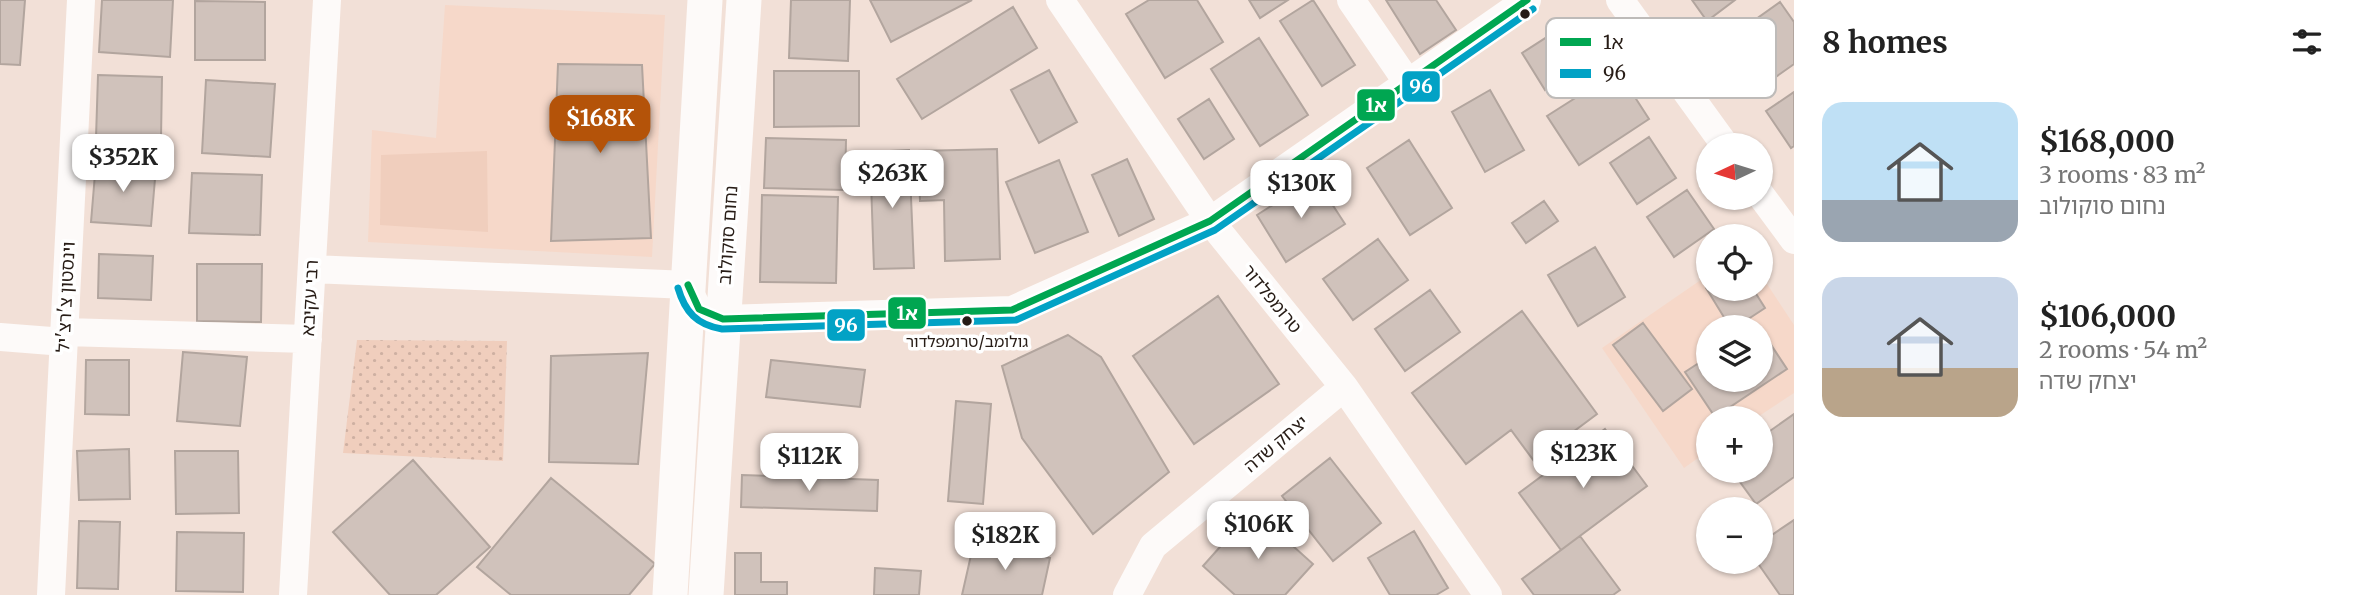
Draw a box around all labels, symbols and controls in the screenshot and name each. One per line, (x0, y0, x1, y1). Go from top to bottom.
unlabelled marker (1518, 7, 1532, 21)
legend (1546, 18, 1776, 98)
text: 8 homes (1822, 23, 1948, 61)
icon: filters (2288, 23, 2326, 61)
text: 1א (1603, 30, 1624, 54)
text: 96 (1603, 61, 1626, 85)
line badge: 96 (1401, 70, 1441, 103)
text: 96 (1409, 74, 1433, 98)
line badge: 1א (1356, 88, 1396, 122)
text: 1א (1365, 93, 1387, 117)
pin: $168K (551, 96, 649, 155)
text: $168K (565, 103, 635, 132)
text: $168,000 (2039, 122, 2175, 160)
icon: home (1878, 130, 1962, 214)
north arrow (1696, 133, 1773, 210)
map controls (1696, 133, 1773, 574)
pin: $352K (74, 134, 172, 194)
text: $352K (88, 142, 158, 171)
pin: $263K (843, 150, 941, 210)
text: $263K (857, 158, 927, 187)
pin: $130K (1252, 160, 1350, 220)
text: 3 rooms · 83 m² (2039, 160, 2205, 189)
text: $130K (1266, 168, 1336, 197)
street label: נחום סוקולוב (713, 185, 742, 285)
text: נחום סוקולוב (2039, 191, 2166, 220)
button: locate (1696, 224, 1773, 301)
street label: וינסטון צ'רצ'יל (51, 241, 80, 353)
street label: רבי עקיבא (296, 259, 323, 337)
street label: טרומפלדור (1238, 260, 1307, 338)
line badge: 1א (887, 296, 927, 330)
text: $106,000 (2039, 297, 2176, 335)
text: 1א (896, 301, 918, 325)
icon: home (1878, 305, 1962, 389)
line badge: 96 (826, 308, 866, 342)
text: 96 (834, 313, 858, 337)
marker: גולומב/טרומפלדור (960, 314, 974, 328)
button: layers (1696, 315, 1773, 392)
place label: גולומב/טרומפלדור (906, 331, 1028, 351)
text: 2 rooms · 54 m² (2039, 335, 2207, 364)
text: יצחק שדה (2039, 366, 2137, 395)
button: + (1696, 406, 1773, 483)
street label: יצחק שדה (1239, 410, 1312, 477)
pin: $123K (1534, 430, 1632, 490)
pin: $112K (760, 434, 858, 493)
text: $123K (1549, 438, 1617, 467)
text: $112K (776, 441, 842, 470)
button: − (1696, 497, 1773, 574)
pin: $106K (1209, 502, 1307, 561)
text: $106K (1223, 509, 1293, 538)
pin: $182K (956, 512, 1054, 572)
text: $182K (971, 520, 1039, 549)

